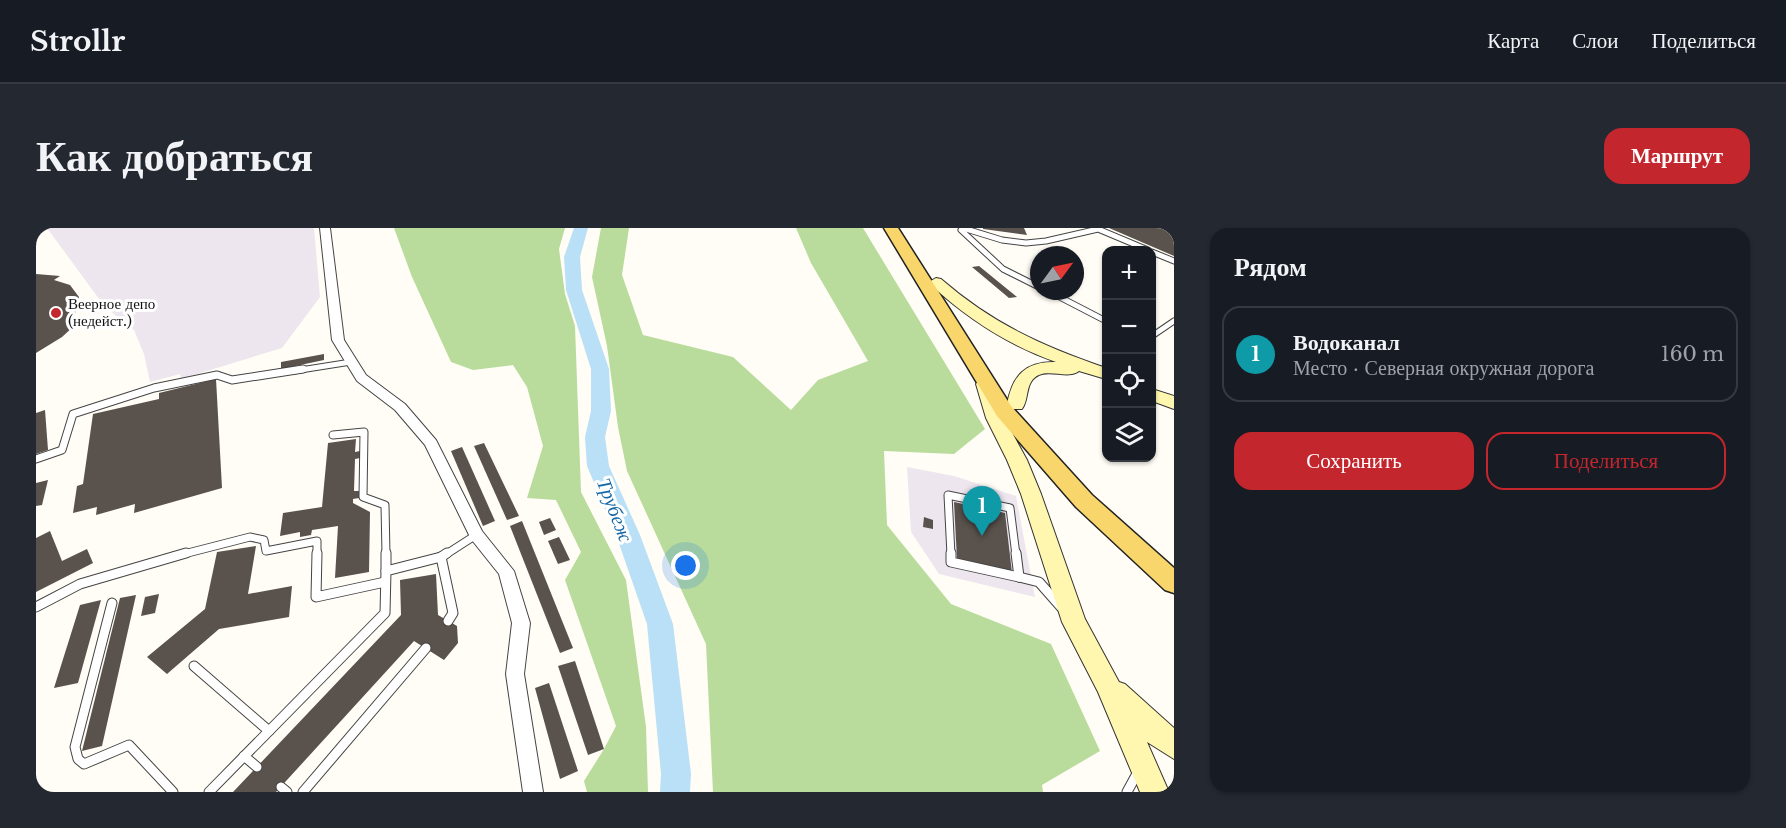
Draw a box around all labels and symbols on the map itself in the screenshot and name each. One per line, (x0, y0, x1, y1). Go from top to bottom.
north arrow (1030, 246, 1084, 300)
place label: Веерное депо (недейст.) (68, 294, 155, 330)
marker: Веерное депо (недейст.) (49, 306, 63, 320)
water label: Трубеж (592, 475, 638, 546)
pin: 1 (962, 486, 1002, 536)
your location (671, 551, 700, 580)

